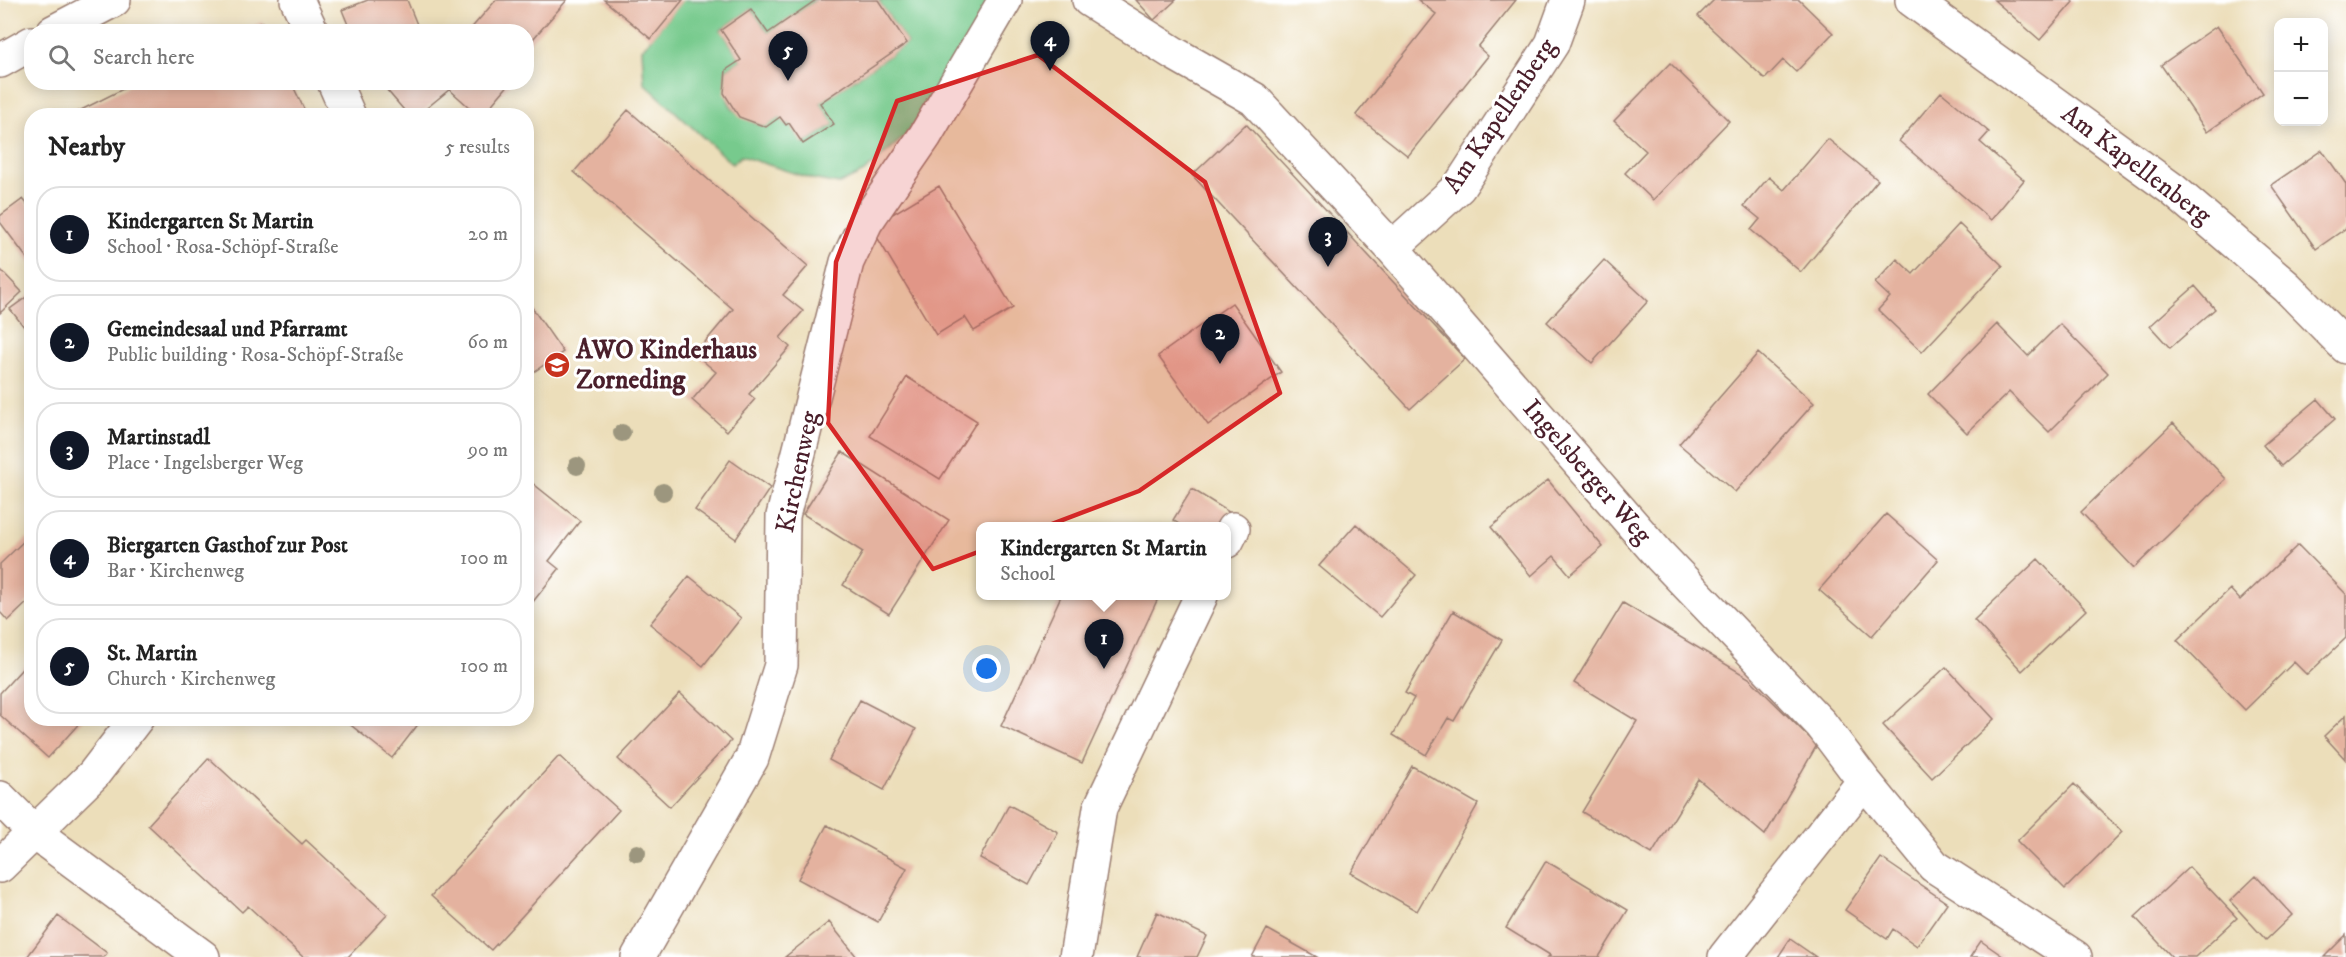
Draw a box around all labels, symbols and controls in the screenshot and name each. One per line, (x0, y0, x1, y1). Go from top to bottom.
map controls (2274, 18, 2328, 126)
button: + (2274, 18, 2328, 72)
pin: 4 (1030, 22, 1070, 71)
search box (24, 24, 534, 90)
pin: 5 (768, 32, 808, 81)
street label: Am Kapellenberg (1436, 32, 1564, 200)
icon: search (45, 41, 78, 74)
text: Search here (93, 44, 195, 71)
button: − (2274, 72, 2328, 126)
street label: Am Kapellenberg (2054, 98, 2218, 233)
text: Nearby (48, 131, 125, 164)
text: 5 results (445, 135, 510, 160)
text: Kindergarten St Martin (107, 208, 314, 235)
pin: 3 (1308, 218, 1348, 267)
text: 1 (66, 222, 73, 247)
text: 20 m (468, 222, 508, 247)
text: School · Rosa-Schöpf-Straße (107, 235, 338, 260)
pin: 2 (1200, 314, 1240, 364)
text: Gemeindesaal und Pfarramt (107, 316, 348, 343)
text: 2 (65, 330, 74, 355)
text: 60 m (468, 330, 508, 355)
place label: AWO Kinderhaus Zorneding (575, 334, 757, 397)
text: Public building · Rosa-Schöpf-Straße (107, 343, 404, 368)
school or university icon: AWO Kinderhaus Zorneding (542, 350, 572, 380)
street label: Ingelsberger Weg (1515, 393, 1659, 552)
street label: Kirchenweg (769, 408, 827, 536)
text: Martinstadl (107, 424, 210, 451)
text: 3 (66, 438, 73, 463)
text: 90 m (468, 438, 508, 463)
text: Place · Ingelsberger Weg (107, 451, 303, 476)
popup (976, 522, 1231, 600)
text: Biergarten Gasthof zur Post (107, 532, 348, 559)
text: Kindergarten St Martin (1000, 535, 1207, 562)
text: 4 (64, 546, 75, 571)
text: 100 m (460, 546, 508, 571)
text: Bar · Kirchenweg (107, 559, 244, 584)
text: School (1000, 562, 1055, 587)
pin: 1 (1084, 620, 1124, 669)
text: St. Martin (107, 640, 197, 667)
text: 5 (65, 654, 74, 679)
text: 100 m (460, 654, 508, 679)
your location (972, 654, 1001, 683)
text: Church · Kirchenweg (107, 667, 275, 692)

